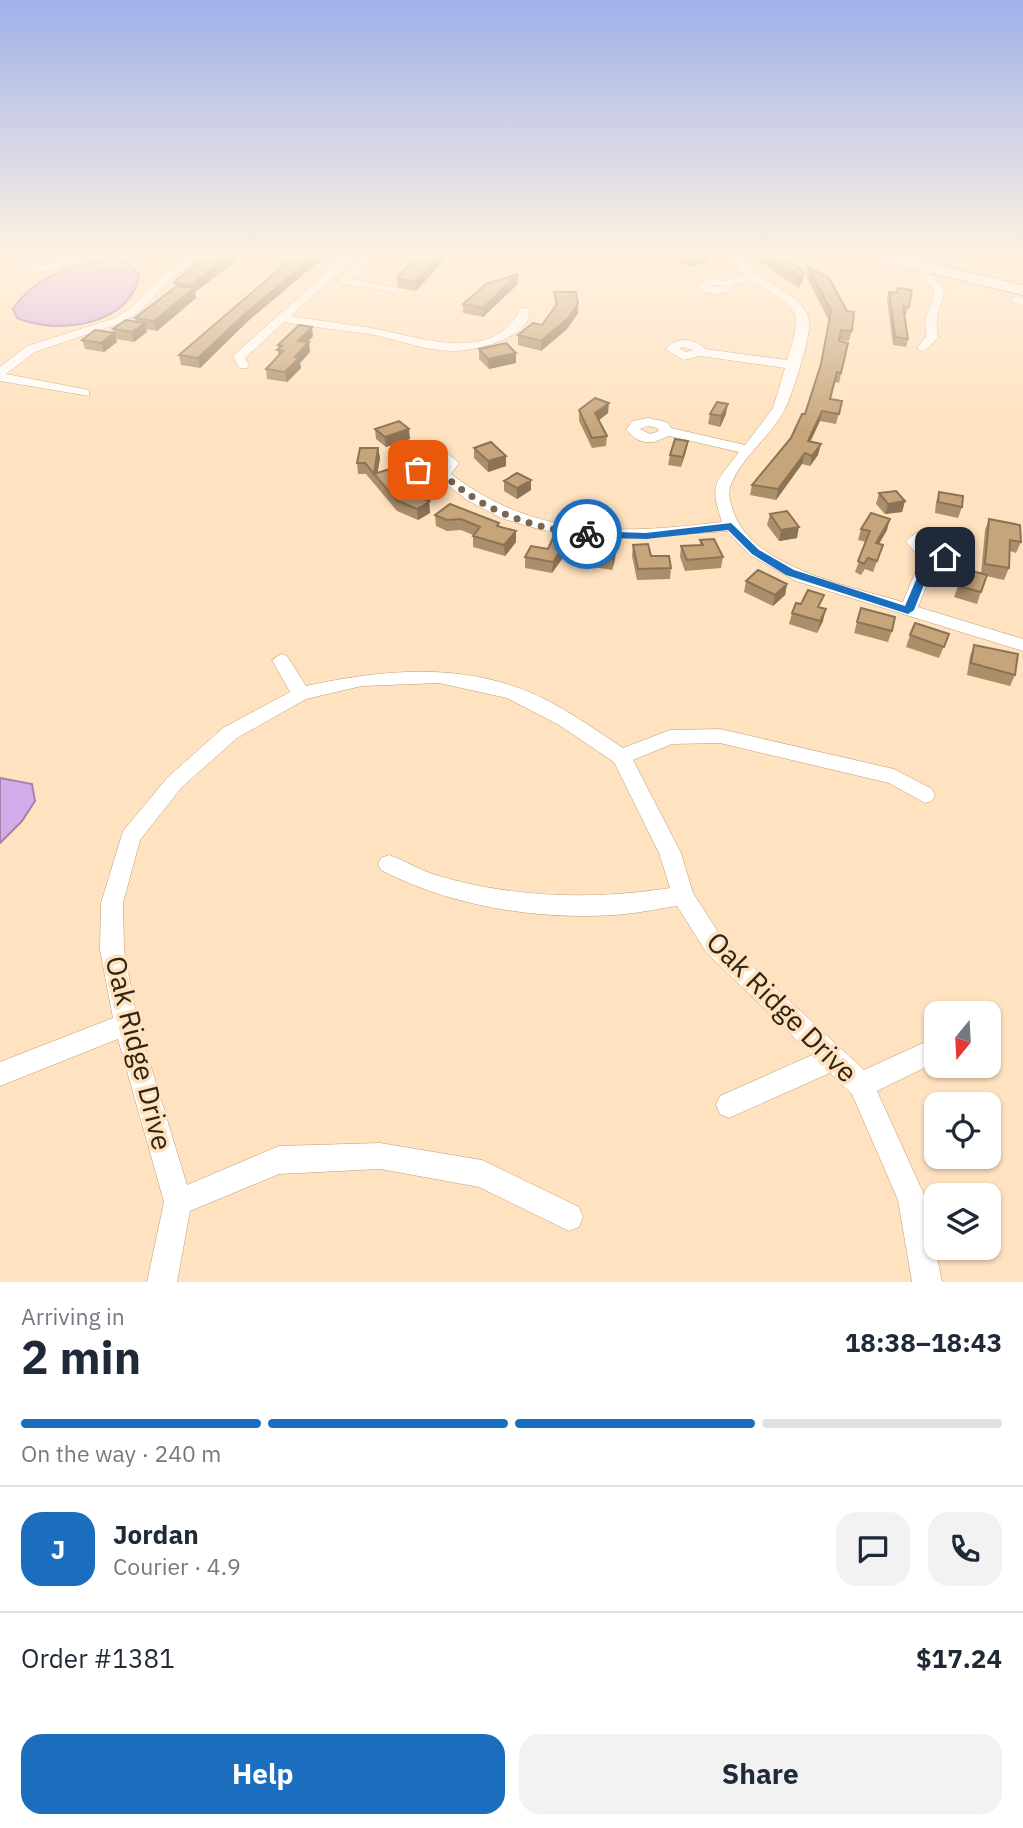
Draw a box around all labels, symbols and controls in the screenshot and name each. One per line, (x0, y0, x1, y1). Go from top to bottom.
pin (388, 440, 448, 500)
icon: bag (399, 451, 437, 489)
courier (552, 499, 622, 569)
icon: bike (568, 515, 606, 553)
pin (915, 527, 975, 587)
icon: home (926, 538, 964, 576)
street label: Oak Ridge Drive (699, 923, 866, 1090)
street label: Oak Ridge Drive (97, 952, 181, 1154)
north arrow (924, 1001, 1001, 1078)
map controls (924, 1001, 1001, 1260)
button: locate (924, 1092, 1001, 1169)
button: layers (924, 1183, 1001, 1260)
text: Arriving in (21, 1301, 125, 1331)
text: 18:38–18:43 (845, 1325, 1002, 1359)
text: 2 min (21, 1327, 141, 1387)
text: On the way · 240 m (21, 1438, 221, 1468)
button: chat (836, 1512, 910, 1586)
button: phone (928, 1512, 1002, 1586)
text: Jordan (113, 1517, 199, 1551)
text: J (51, 1532, 65, 1566)
text: Courier · 4.9 (113, 1551, 241, 1581)
text: Order #1381 (21, 1641, 175, 1675)
text: $17.24 (916, 1641, 1002, 1675)
button: Help (21, 1734, 505, 1814)
button: Share (519, 1734, 1002, 1814)

